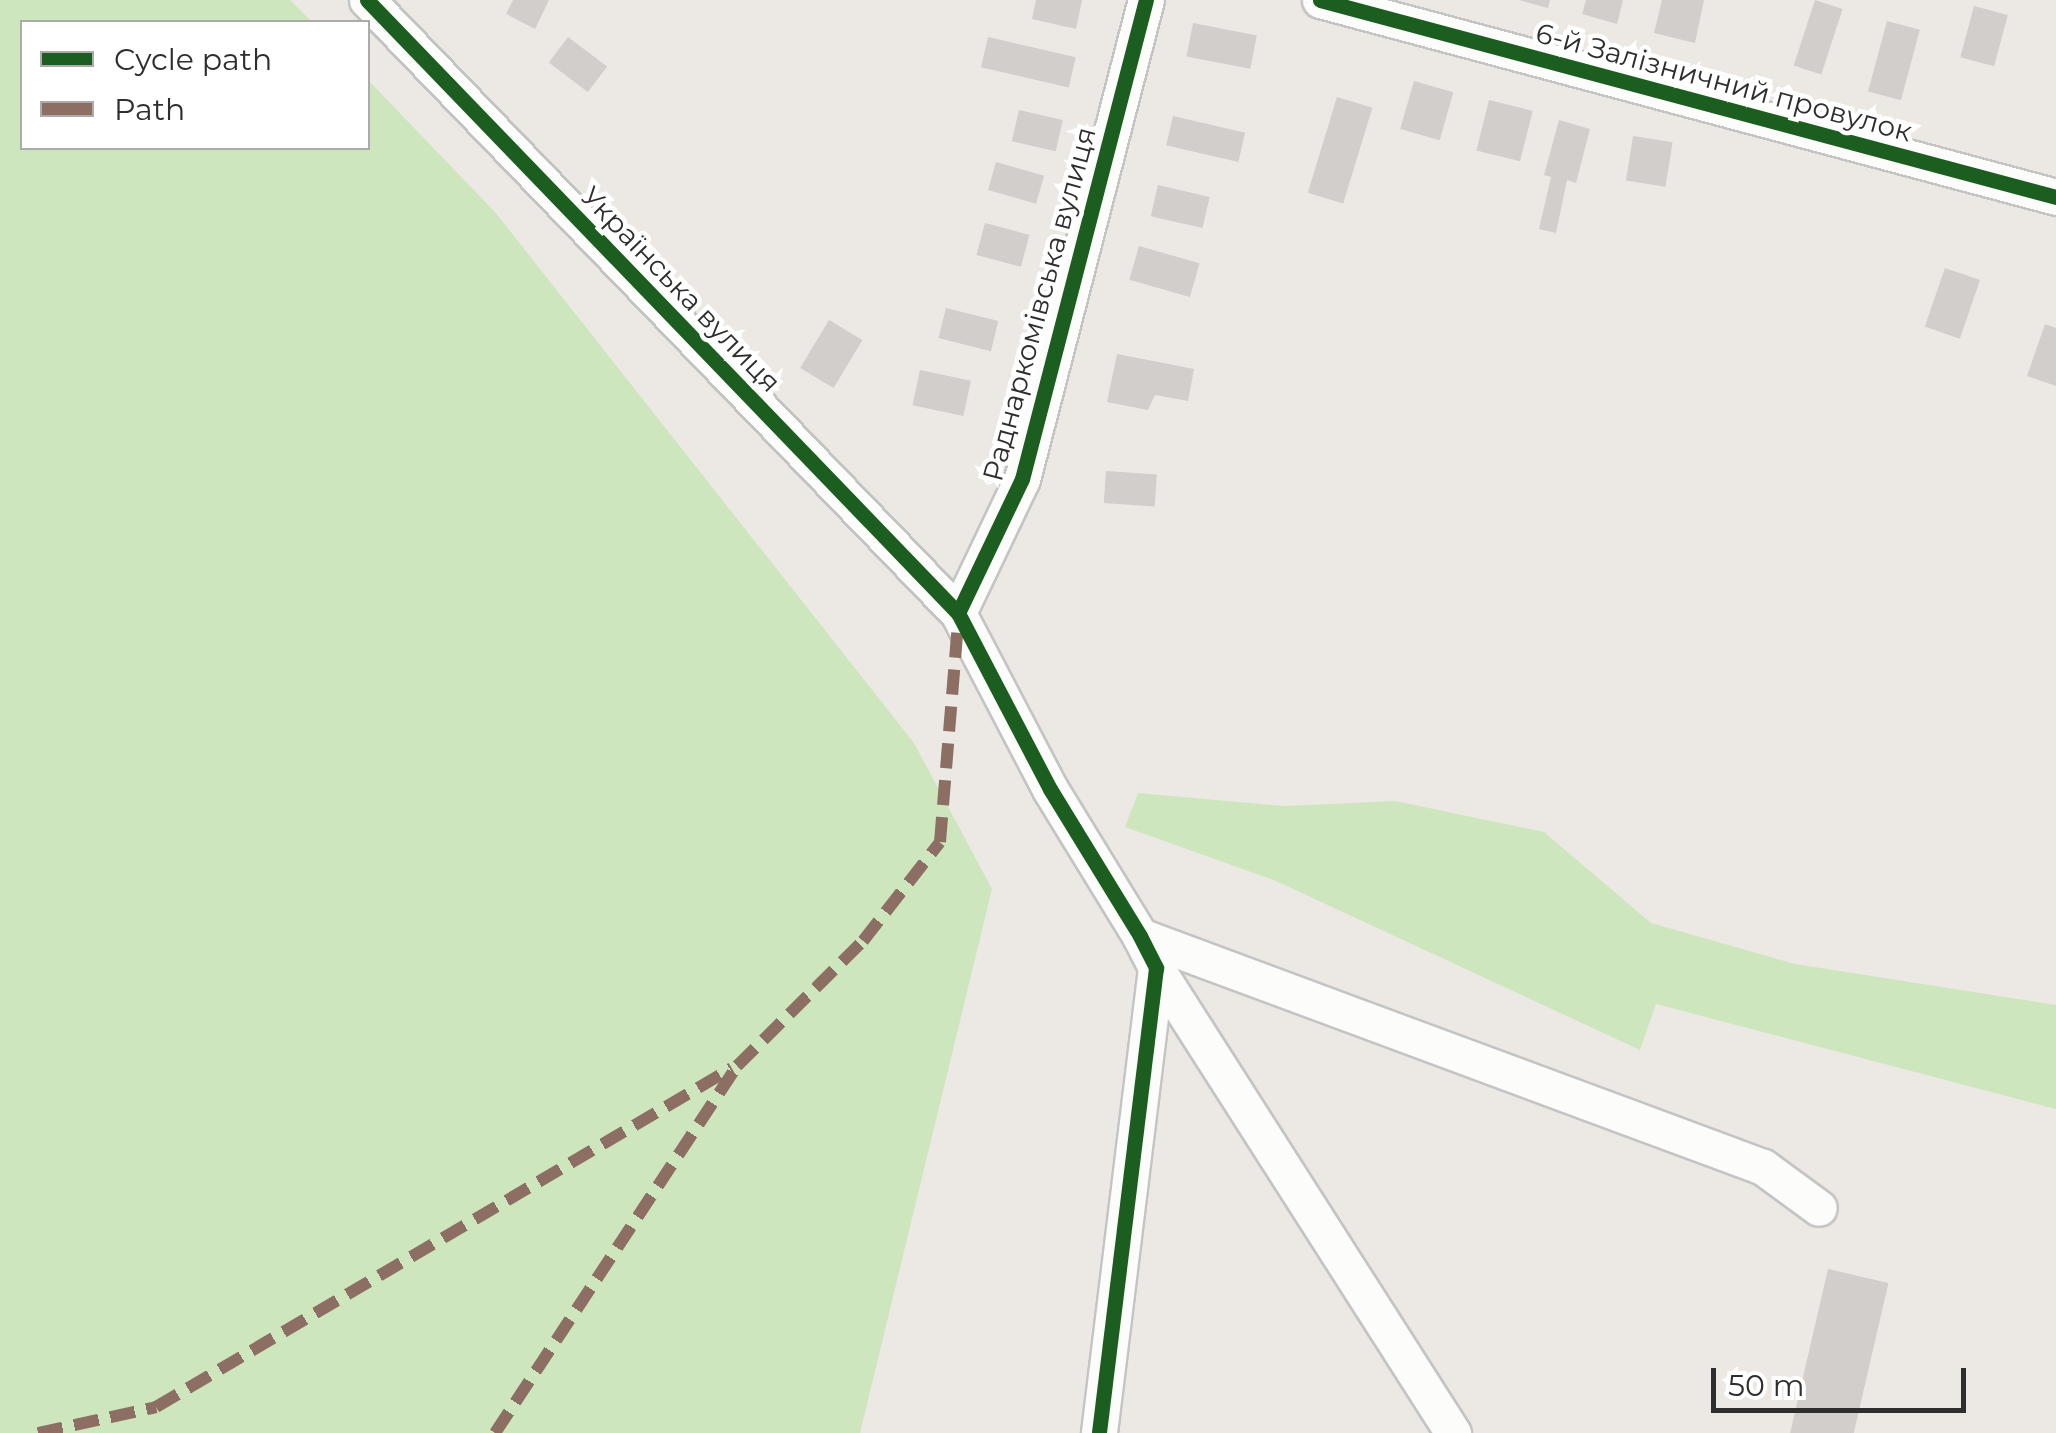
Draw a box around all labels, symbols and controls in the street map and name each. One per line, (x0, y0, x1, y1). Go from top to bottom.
street label: 6-й Залізничний провулок (1532, 16, 1916, 148)
legend (20, 20, 370, 150)
text: Cycle path (114, 41, 272, 78)
text: Path (114, 91, 185, 128)
street label: Раднаркомівська вулиця (976, 123, 1102, 485)
street label: Українська вулиця (574, 179, 788, 399)
scale bar (1716, 1348, 1971, 1410)
text: 50 m (1728, 1367, 1805, 1404)

